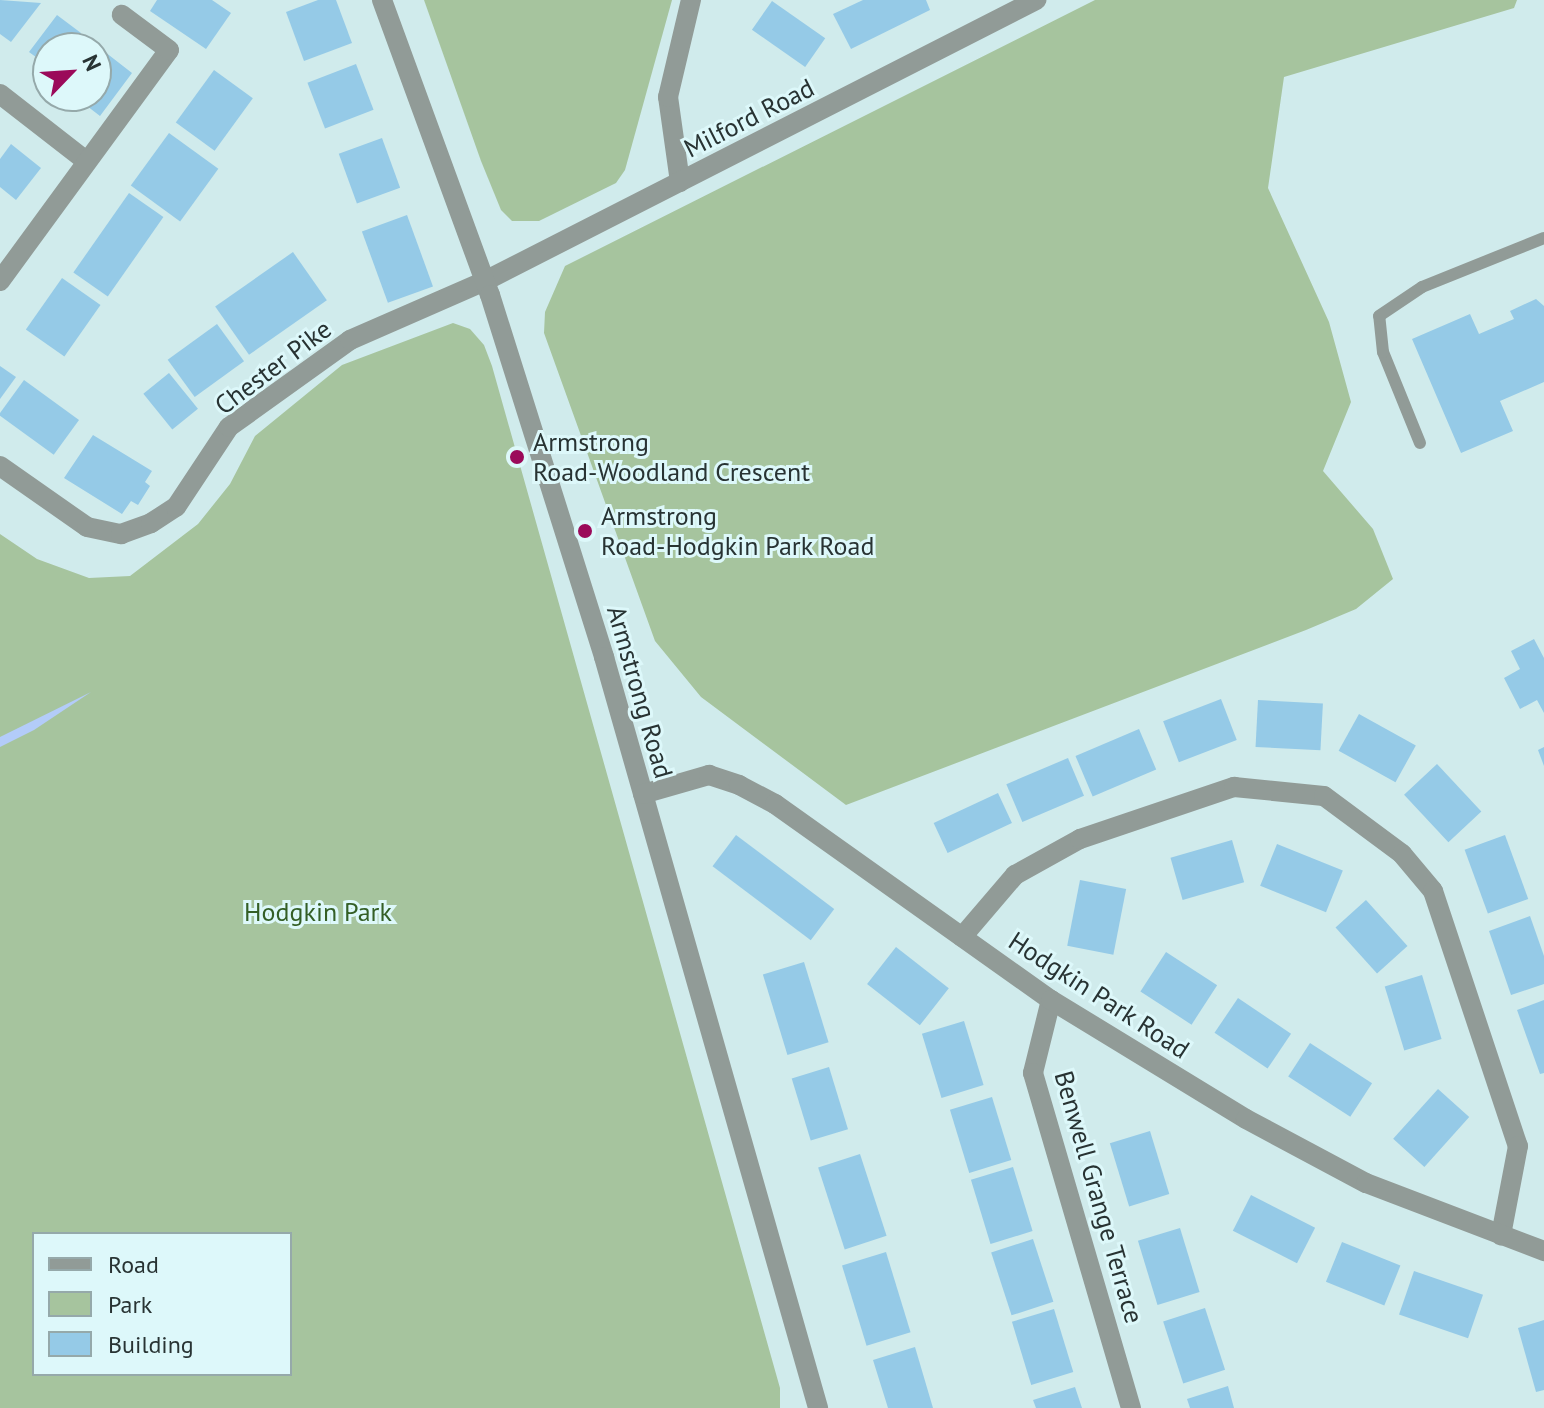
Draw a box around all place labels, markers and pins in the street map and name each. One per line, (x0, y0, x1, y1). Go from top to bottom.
place label: Armstrong Road-Woodland Crescent (533, 426, 810, 488)
marker: Armstrong Road-Woodland Crescent (508, 448, 526, 466)
place label: Armstrong Road-Hodgkin Park Road (601, 500, 875, 562)
marker: Armstrong Road-Hodgkin Park Road (576, 522, 594, 540)

